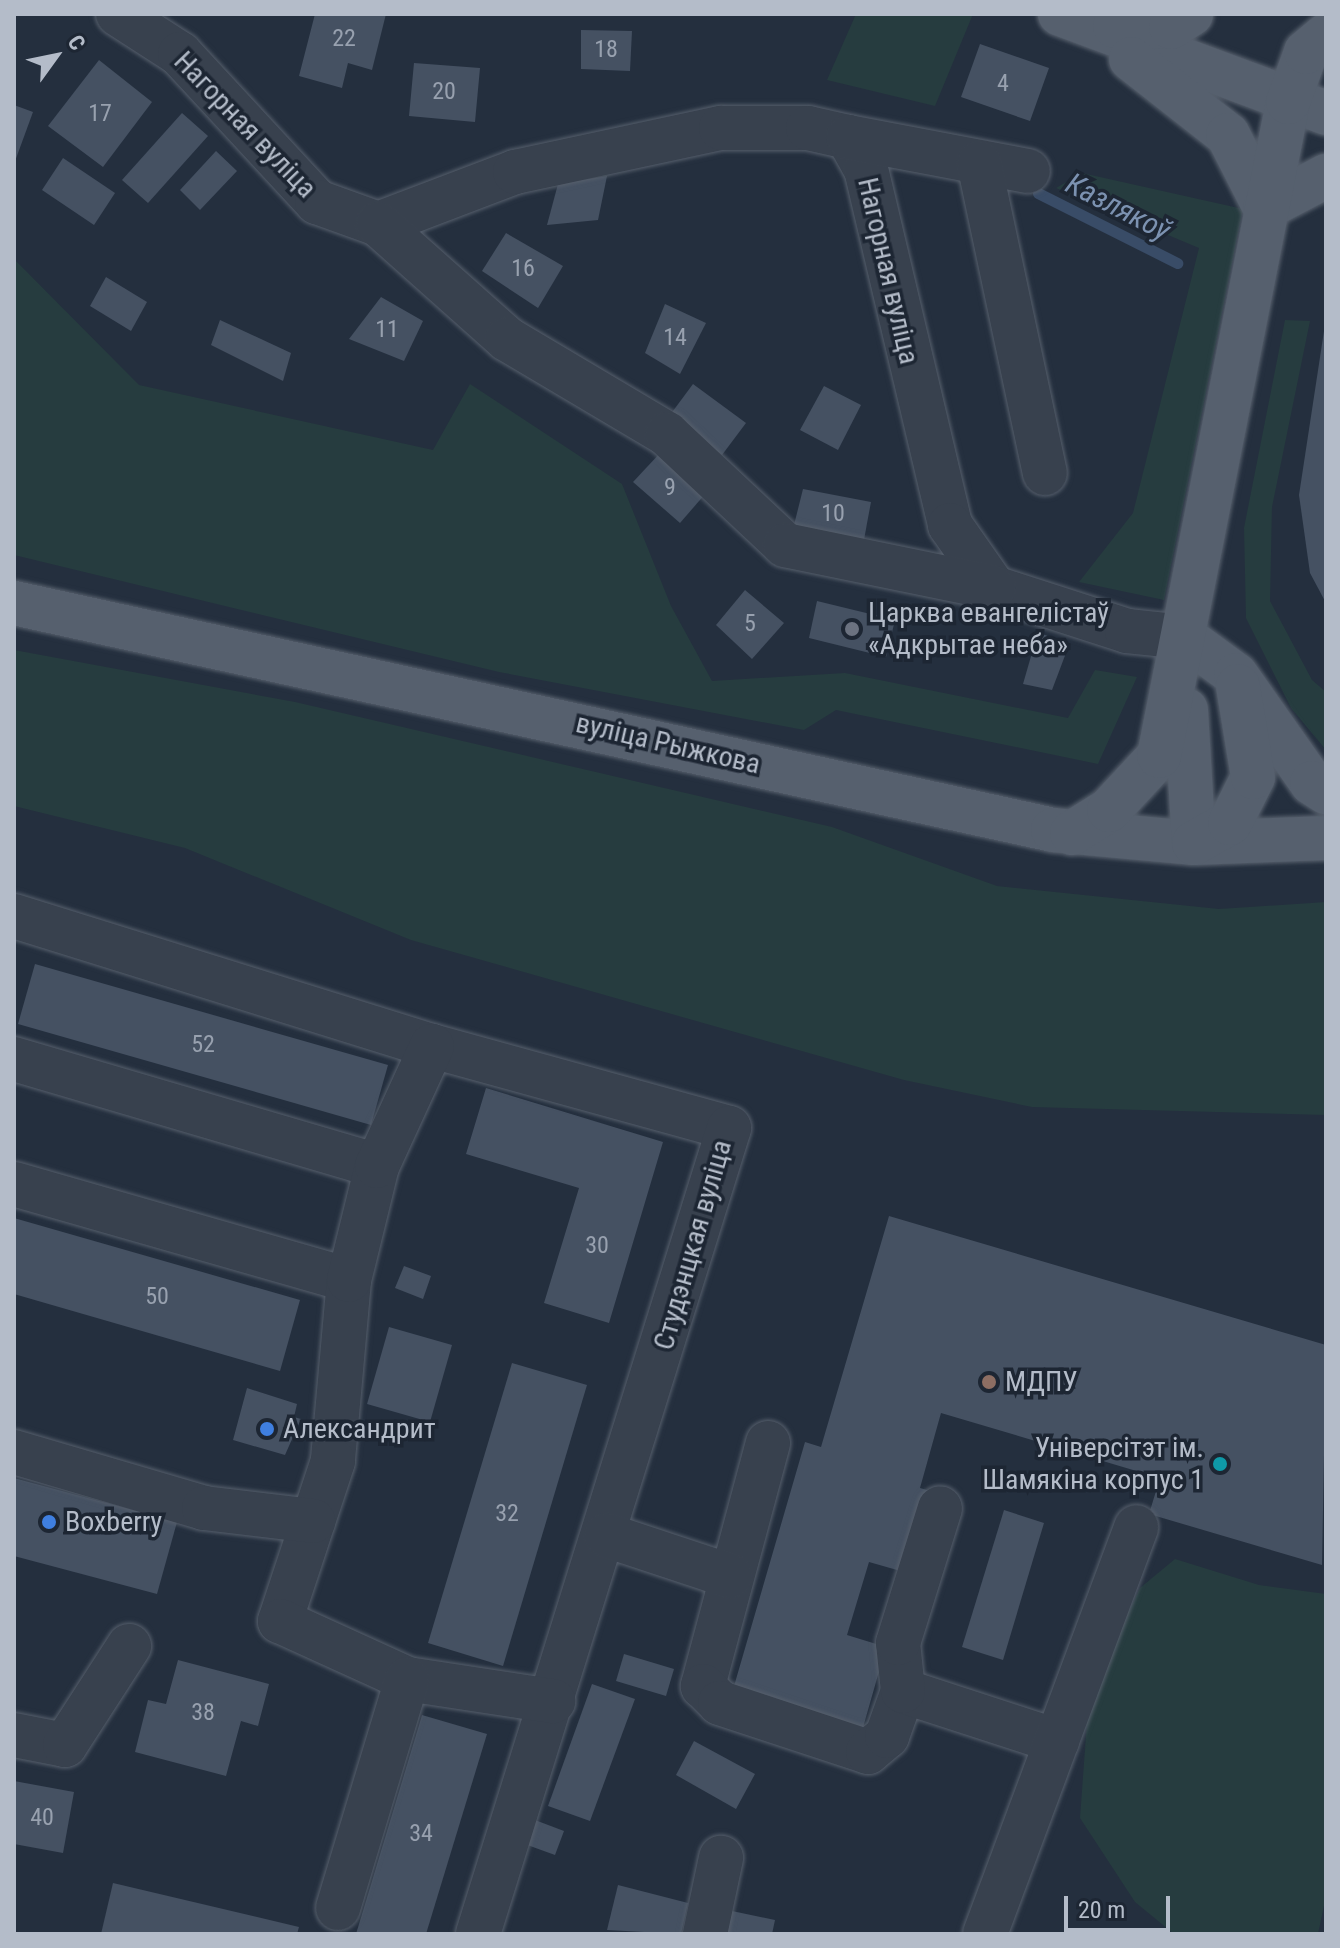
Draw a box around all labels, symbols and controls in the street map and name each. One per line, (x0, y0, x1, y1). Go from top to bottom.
north arrow (16, 16, 96, 96)
house number: 22 (332, 25, 356, 53)
text: С (63, 31, 90, 55)
house number: 18 (594, 36, 618, 64)
street label: Нагорная вуліца (167, 45, 323, 205)
house number: 4 (997, 70, 1009, 98)
house number: 20 (432, 78, 456, 106)
house number: 17 (88, 100, 112, 128)
water label: Казлякоў (1060, 165, 1176, 249)
street label: Нагорная вуліца (850, 175, 926, 367)
house number: 16 (511, 255, 535, 283)
house number: 11 (375, 316, 399, 344)
house number: 14 (663, 324, 687, 352)
house number: 9 (664, 474, 676, 502)
house number: 10 (821, 500, 845, 528)
place label: Царква евангелістаў «Адкрытае неба» (868, 596, 1109, 662)
house number: 5 (744, 610, 756, 638)
marker: Царква евангелістаў «Адкрытае неба» (843, 620, 861, 638)
street label: вуліца Рыжкова (573, 706, 763, 782)
house number: 52 (191, 1031, 215, 1059)
street label: Студэнцкая вуліца (647, 1136, 739, 1354)
house number: 30 (585, 1232, 609, 1260)
house number: 50 (145, 1283, 169, 1311)
place label: МДПУ (1005, 1365, 1078, 1399)
marker: МДПУ (980, 1373, 998, 1391)
place label: Александрит (283, 1412, 436, 1446)
marker: Александрит (258, 1420, 276, 1438)
place label: Універсітэт ім. Шамякіна корпус 1 (982, 1431, 1204, 1497)
marker: Універсітэт ім. Шамякіна корпус 1 (1211, 1455, 1229, 1473)
house number: 32 (495, 1500, 519, 1528)
place label: Boxberry (65, 1505, 162, 1539)
marker: Boxberry (40, 1513, 58, 1531)
house number: 38 (191, 1699, 215, 1727)
house number: 40 (30, 1804, 54, 1832)
house number: 34 (409, 1820, 433, 1848)
scale bar (1068, 1880, 1174, 1930)
text: 20 m (1078, 1896, 1125, 1924)

